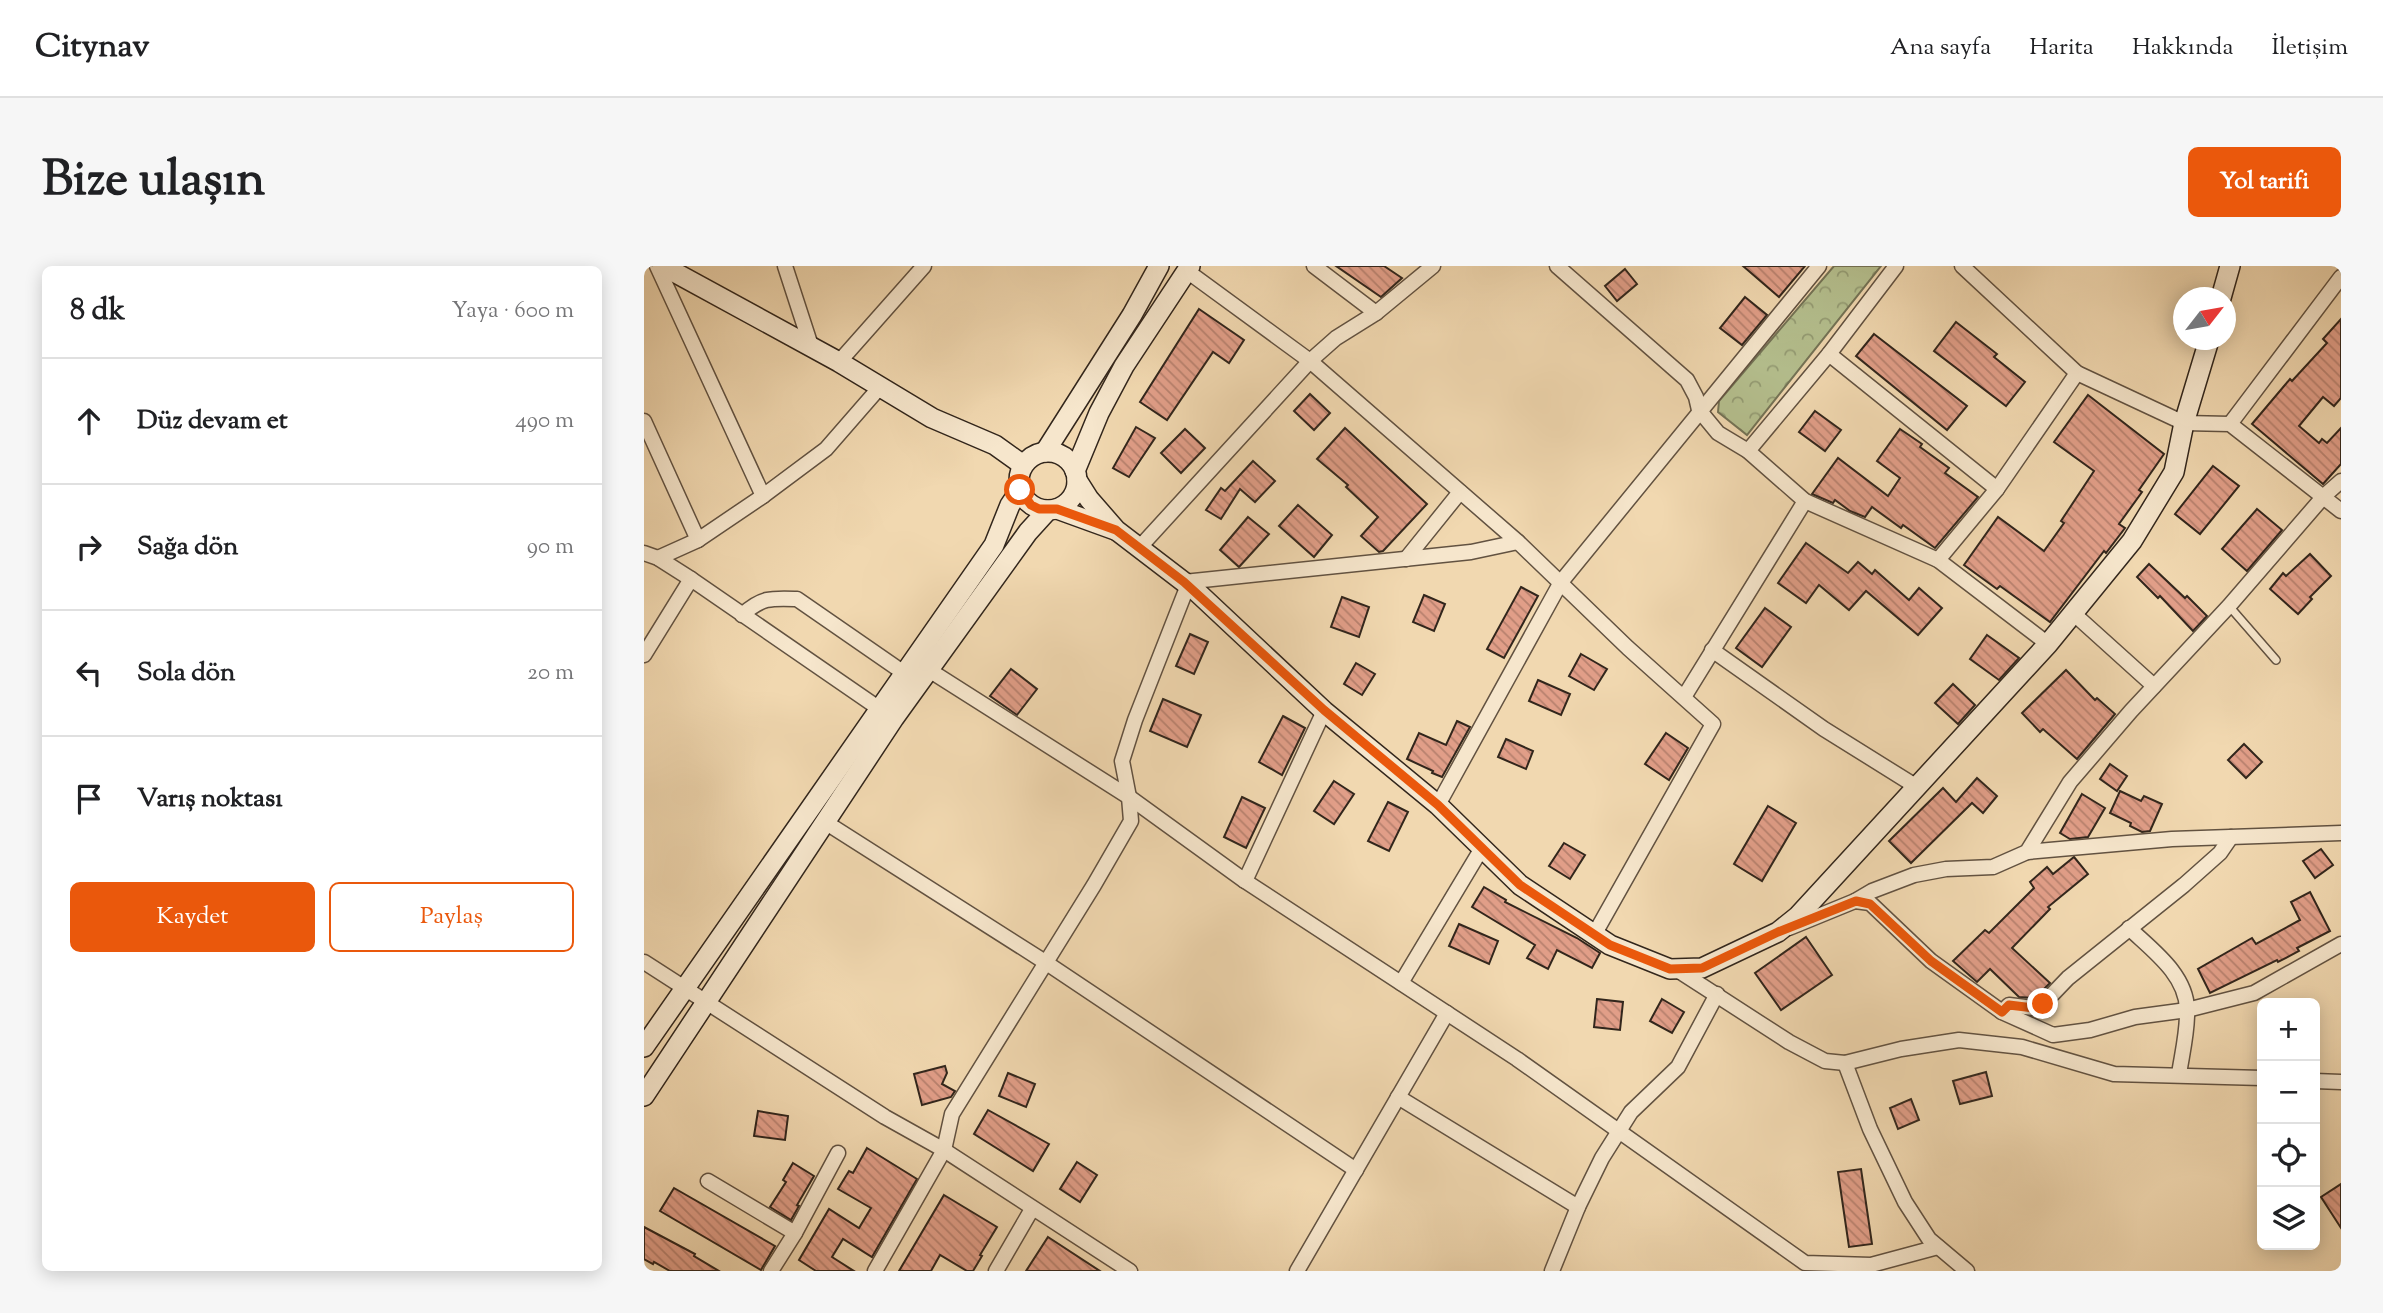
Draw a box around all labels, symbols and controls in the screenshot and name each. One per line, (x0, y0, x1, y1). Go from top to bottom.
text: Citynav (35, 24, 150, 72)
text: Ana sayfa (1890, 31, 1991, 65)
text: Harita (2029, 31, 2094, 65)
text: Hakkında (2132, 31, 2233, 65)
text: İletişim (2271, 31, 2348, 65)
text: Bize ulaşın (42, 147, 265, 217)
button: Yol tarifi (2188, 147, 2341, 217)
north arrow (2173, 287, 2236, 350)
text: 8 dk (70, 290, 125, 333)
text: Yaya · 600 m (452, 295, 574, 328)
icon: ahead (70, 402, 108, 440)
text: Düz devam et (137, 403, 288, 440)
text: 490 m (515, 405, 574, 438)
route start (1004, 474, 1035, 505)
icon: right (70, 528, 108, 566)
text: Sağa dön (137, 529, 238, 566)
text: 90 m (527, 531, 574, 564)
icon: left (70, 654, 108, 692)
text: Sola dön (137, 655, 235, 692)
text: 20 m (527, 657, 574, 690)
icon: arrive (70, 780, 108, 818)
text: Varış noktası (137, 781, 283, 818)
button: Kaydet (70, 882, 315, 952)
button: Paylaş (329, 882, 574, 952)
route end (2027, 988, 2058, 1019)
map controls (2257, 998, 2320, 1250)
button: + (2257, 998, 2320, 1061)
button: − (2257, 1061, 2320, 1124)
button: locate (2257, 1124, 2320, 1187)
button: layers (2257, 1187, 2320, 1250)

